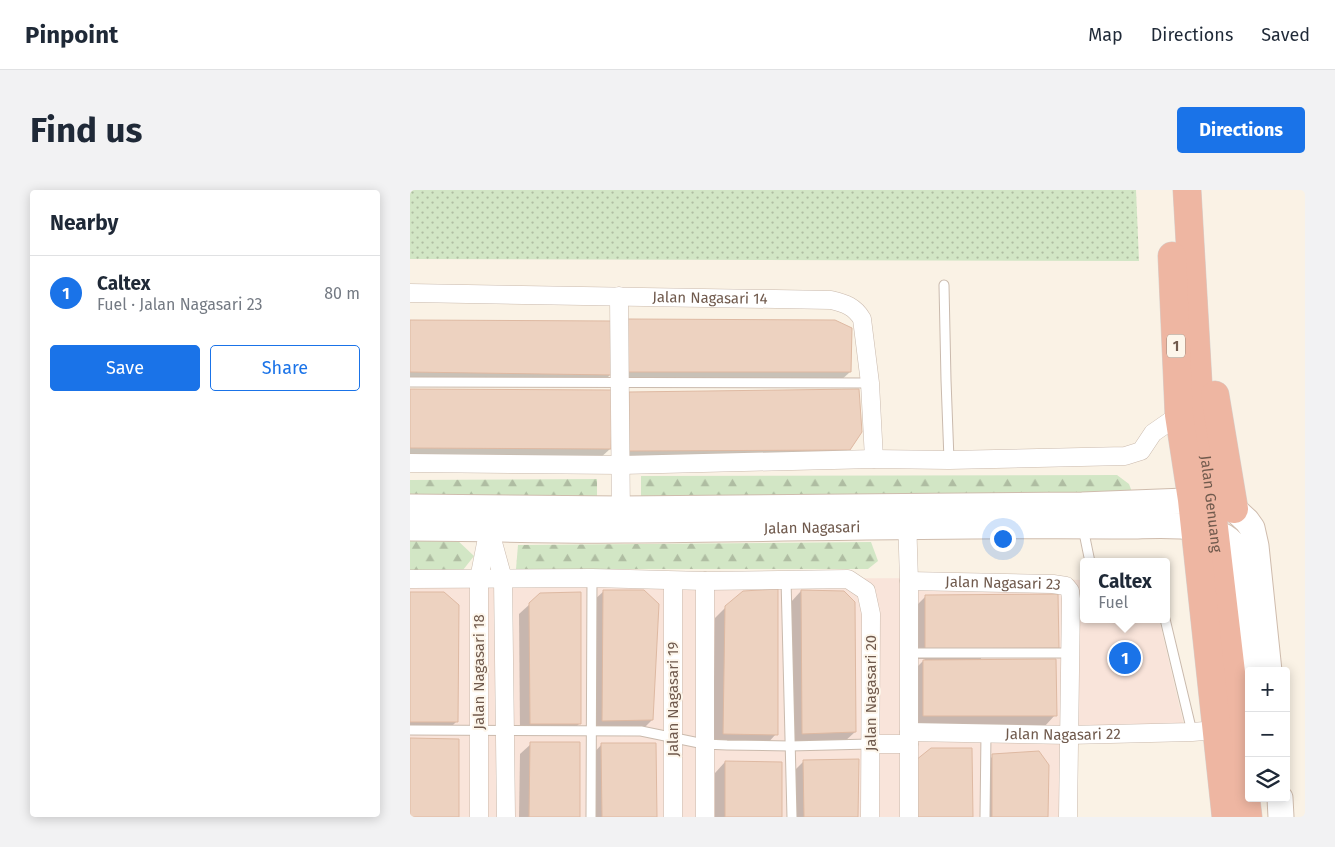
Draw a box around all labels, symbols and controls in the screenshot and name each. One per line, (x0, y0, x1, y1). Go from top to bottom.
text: Pinpoint (25, 21, 118, 49)
text: Map (1088, 24, 1123, 46)
text: Directions (1151, 24, 1233, 46)
text: Saved (1261, 24, 1310, 46)
button: Directions (1177, 107, 1305, 153)
text: Find us (30, 109, 142, 151)
text: Nearby (50, 210, 118, 236)
text: Caltex (97, 272, 151, 295)
text: 1 (62, 284, 70, 303)
text: 80 m (324, 284, 360, 303)
street label: Jalan Nagasari 14 (652, 288, 768, 308)
text: Fuel · Jalan Nagasari 23 (97, 295, 262, 314)
road number: 1 (1167, 334, 1185, 358)
button: Save (50, 345, 200, 391)
button: Share (210, 345, 360, 391)
street label: Jalan Genuang (1197, 454, 1226, 554)
street label: Jalan Nagasari (763, 518, 860, 537)
your location (990, 526, 1016, 552)
popup (1080, 558, 1170, 623)
text: Caltex (1098, 570, 1152, 593)
street label: Jalan Nagasari 23 (945, 573, 1062, 594)
text: Fuel (1098, 593, 1128, 612)
street label: Jalan Nagasari 18 (470, 614, 488, 730)
street label: Jalan Nagasari 20 (862, 635, 880, 751)
pin: 1 (1109, 639, 1141, 677)
street label: Jalan Nagasari 19 (664, 641, 682, 757)
map controls (1245, 667, 1290, 802)
button: + (1245, 667, 1290, 712)
button: − (1245, 712, 1290, 757)
street label: Jalan Nagasari 22 (1005, 725, 1121, 744)
button: layers (1245, 757, 1290, 802)

